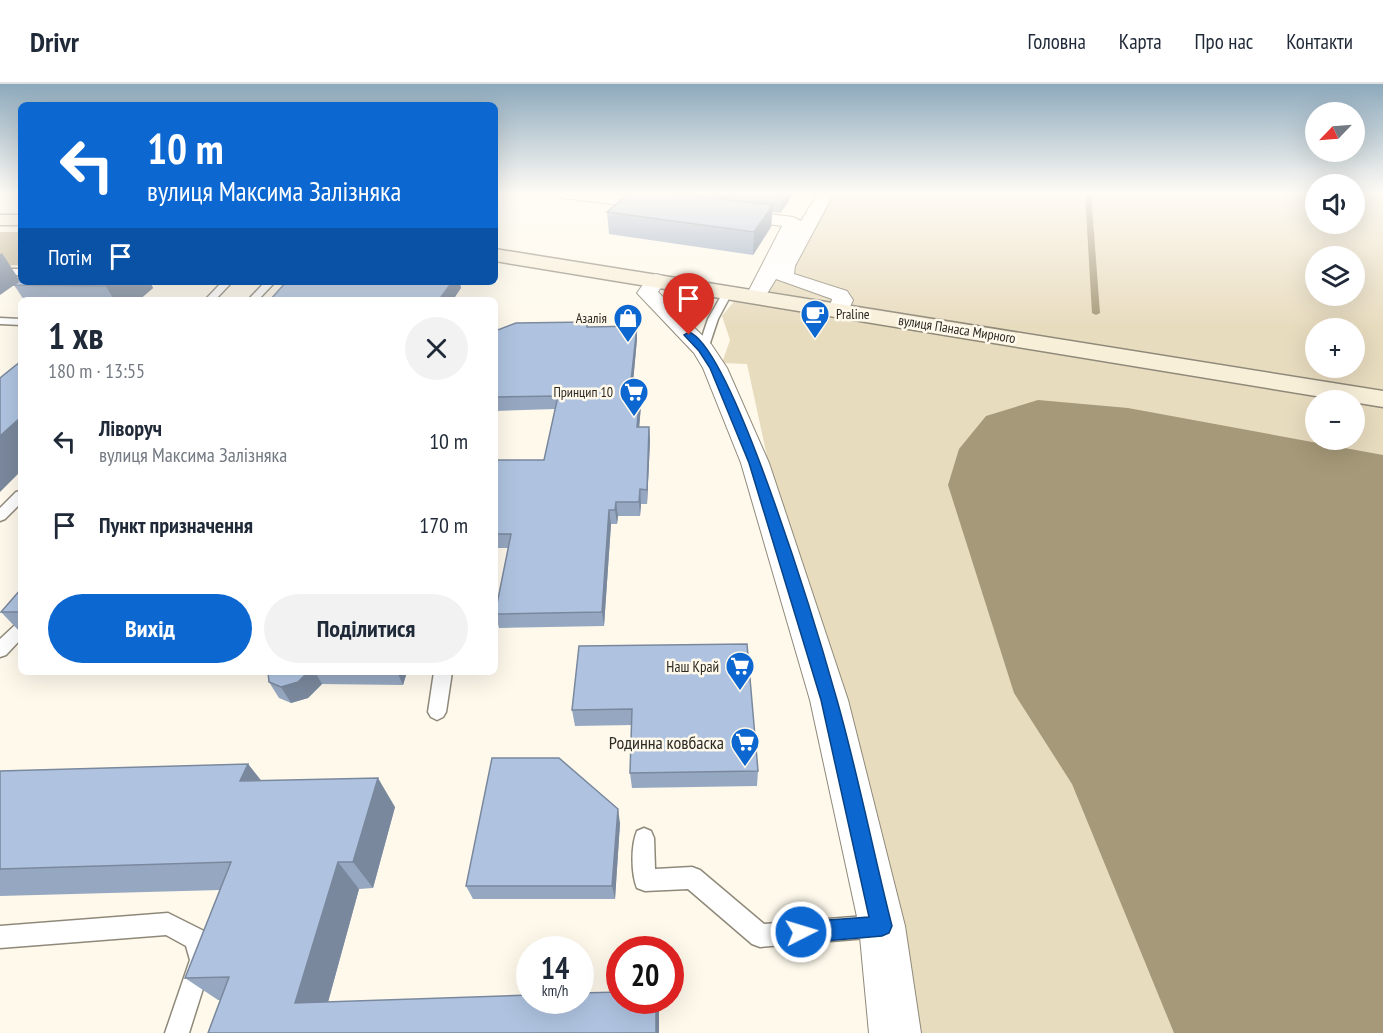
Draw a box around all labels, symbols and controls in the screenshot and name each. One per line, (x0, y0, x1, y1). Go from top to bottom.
text: Drivr (30, 23, 79, 60)
text: Головна (1028, 28, 1086, 55)
text: Карта (1119, 28, 1162, 55)
text: Про нас (1195, 28, 1253, 55)
text: Контакти (1286, 28, 1353, 55)
north arrow (1305, 102, 1365, 162)
map controls (1305, 102, 1365, 450)
text: 10 m (147, 121, 224, 176)
icon: left (48, 126, 126, 204)
text: вулиця Максима Залізняка (147, 174, 401, 208)
button: sound (1305, 174, 1365, 234)
icon: arrive (104, 240, 137, 273)
text: Потім (48, 243, 92, 271)
button: layers (1305, 246, 1365, 306)
pin (663, 273, 714, 335)
icon: arrive (672, 282, 705, 315)
cafe icon: Praline (799, 298, 831, 340)
shop icon: Азалія (612, 302, 644, 344)
place label: Praline (836, 305, 870, 323)
place label: Азалія (576, 309, 607, 327)
street label: вулиця Панаса Мирного (897, 311, 1017, 347)
text: 1 хв (48, 312, 103, 359)
button: close (405, 317, 468, 380)
button: + (1305, 318, 1365, 378)
text: 180 m · 13:55 (48, 358, 145, 384)
supermarket icon: Принцип 10 (618, 376, 650, 418)
place label: Принцип 10 (553, 383, 613, 401)
button: − (1305, 390, 1365, 450)
text: Ліворуч (99, 414, 162, 442)
icon: left (48, 425, 81, 458)
text: 10 m (429, 427, 468, 455)
text: вулиця Максима Залізняка (99, 442, 287, 468)
icon: arrive (48, 509, 81, 542)
text: Пункт призначення (99, 511, 253, 539)
text: 170 m (419, 511, 468, 539)
button: Вихід (48, 594, 252, 663)
button: Поділитися (264, 594, 468, 663)
supermarket icon: Наш Край (724, 650, 756, 692)
place label: Наш Край (666, 657, 719, 676)
supermarket icon: Родинна ковбаска (729, 726, 761, 768)
place label: Родинна ковбаска (609, 731, 724, 754)
position arrow (769, 900, 833, 964)
speed limit sign: 20 (606, 936, 684, 1014)
text: 14 (541, 948, 569, 987)
text: km/h (542, 981, 568, 1000)

